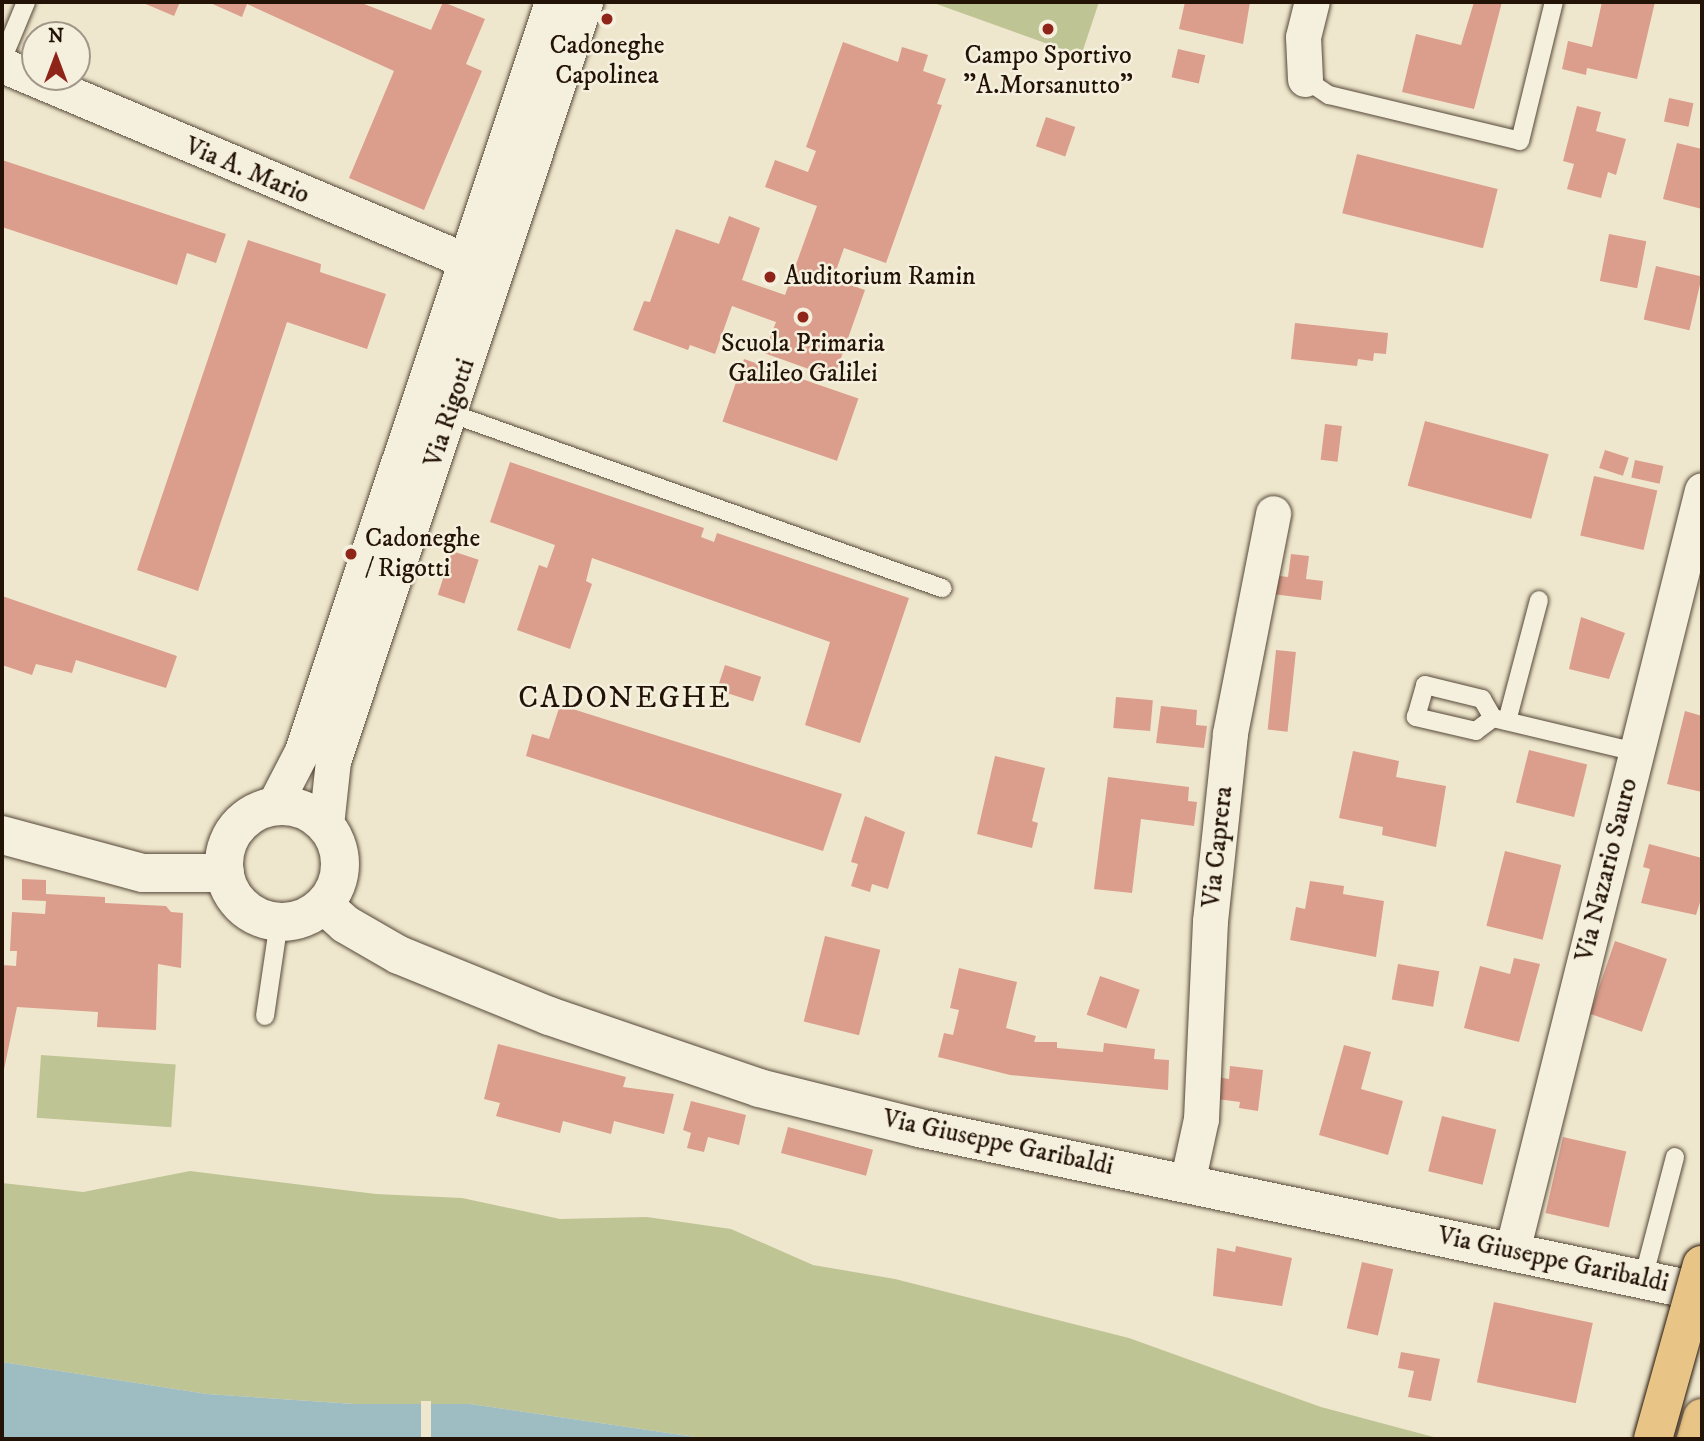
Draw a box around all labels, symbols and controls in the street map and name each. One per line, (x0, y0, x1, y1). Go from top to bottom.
marker: Cadoneghe Capolinea (599, 11, 615, 27)
north arrow (21, 21, 91, 91)
marker: Campo Sportivo "A.Morsanutto" (1040, 21, 1056, 37)
text: N (48, 25, 64, 48)
place label: Cadoneghe Capolinea (549, 30, 665, 92)
place label: Campo Sportivo "A.Morsanutto" (963, 40, 1133, 102)
street label: Via A. Mario (180, 131, 314, 211)
place label: Auditorium Ramin (784, 261, 976, 293)
marker: Auditorium Ramin (762, 269, 778, 285)
marker: Scuola Primaria Galileo Galilei (795, 309, 811, 325)
place label: Scuola Primaria Galileo Galilei (721, 328, 885, 390)
street label: Via Rigotti (418, 355, 482, 471)
place label: Cadoneghe / Rigotti (365, 523, 480, 584)
marker: Cadoneghe / Rigotti (343, 546, 359, 562)
district label: CADONEGHE (519, 681, 731, 717)
street label: Via Nazario Sauro (1569, 775, 1645, 965)
street label: Via Caprera (1196, 785, 1240, 909)
street label: Via Giuseppe Garibaldi (880, 1103, 1116, 1183)
street label: Via Giuseppe Garibaldi (1435, 1220, 1671, 1300)

